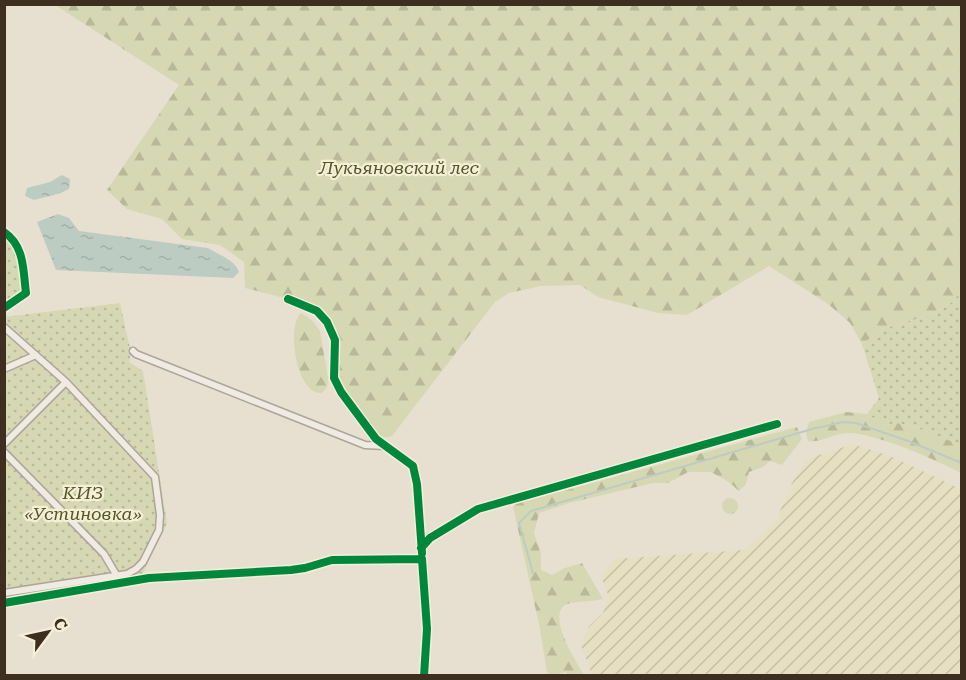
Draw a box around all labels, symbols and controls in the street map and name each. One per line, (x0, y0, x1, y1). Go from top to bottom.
park label: Лукьяновский лес (318, 157, 479, 178)
park label: КИЗ «Устиновка» (24, 482, 142, 524)
north arrow (18, 602, 78, 662)
text: С (49, 614, 71, 634)

